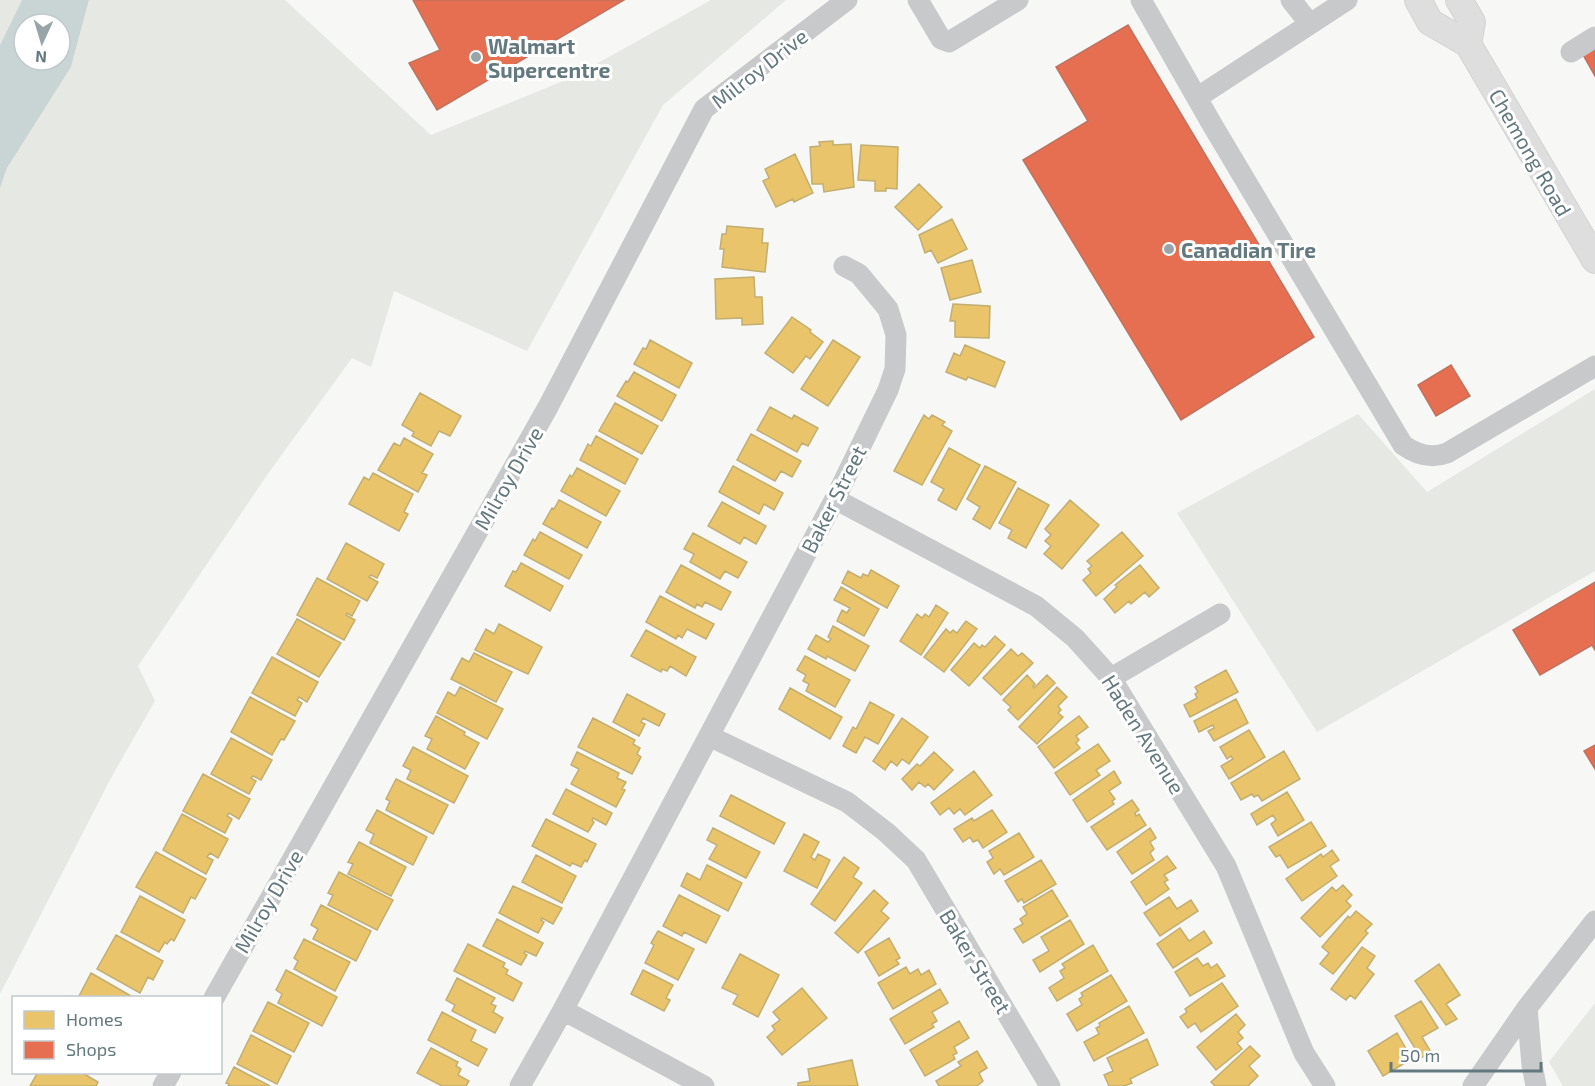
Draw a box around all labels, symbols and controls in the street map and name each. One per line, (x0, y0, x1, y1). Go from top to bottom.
north arrow (12, 12, 72, 72)
street label: Milroy Drive (706, 23, 812, 113)
place label: Walmart Supercentre (488, 33, 610, 82)
text: N (34, 48, 47, 67)
marker: Walmart Supercentre (469, 50, 483, 64)
street label: Chemong Road (1484, 84, 1578, 220)
place label: Canadian Tire (1181, 237, 1316, 262)
marker: Canadian Tire (1162, 242, 1176, 256)
street label: Milroy Drive (468, 422, 548, 534)
street label: Baker Street (795, 441, 871, 557)
street label: Haden Avenue (1097, 670, 1191, 798)
street label: Milroy Drive (228, 845, 308, 957)
street label: Baker Street (935, 904, 1017, 1018)
legend (12, 996, 222, 1074)
text: Homes (66, 1008, 123, 1030)
scale bar (1391, 1035, 1541, 1073)
text: Shops (66, 1038, 116, 1060)
text: 50 m (1400, 1044, 1440, 1066)

